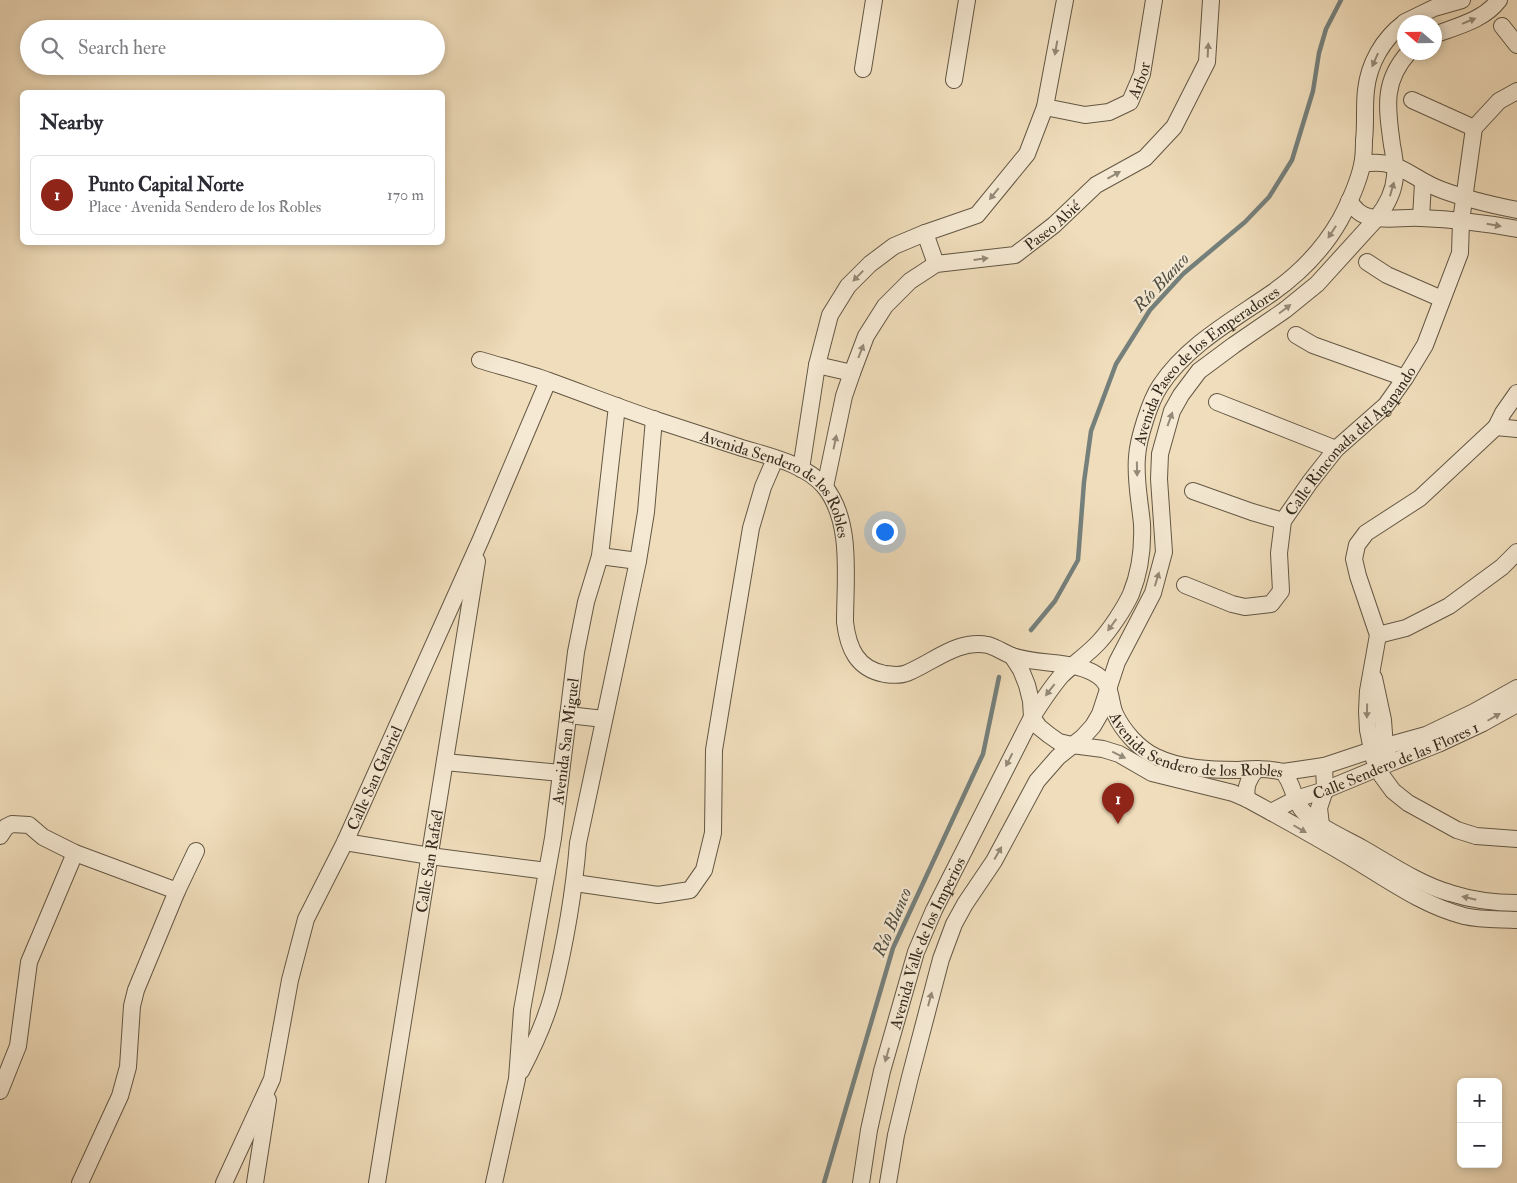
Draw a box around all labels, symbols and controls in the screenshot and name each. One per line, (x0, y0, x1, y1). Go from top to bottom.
north arrow (1397, 15, 1442, 60)
one-way arrow (1462, 17, 1477, 25)
search box (20, 20, 445, 75)
icon: search (38, 34, 66, 62)
text: Search here (78, 36, 166, 60)
one-way arrow (1052, 40, 1060, 56)
one-way arrow (1204, 42, 1212, 58)
one-way arrow (1370, 53, 1379, 68)
street label: Arbor (1123, 61, 1155, 103)
text: Nearby (40, 109, 103, 136)
one-way arrow (1108, 170, 1121, 179)
text: Punto Capital Norte (88, 173, 244, 197)
one-way arrow (1389, 182, 1397, 197)
text: 1 (54, 185, 60, 205)
text: 170 m (387, 185, 424, 205)
one-way arrow (989, 188, 1000, 201)
street label: Paseo Abié (1020, 196, 1085, 255)
text: Place · Avenida Sendero de los Robles (88, 197, 321, 217)
one-way arrow (1486, 221, 1502, 229)
one-way arrow (1327, 225, 1337, 239)
water label: Río Blanco (1127, 248, 1195, 318)
one-way arrow (973, 255, 989, 263)
one-way arrow (852, 270, 864, 282)
street label: Avenida Paseo de los Emperadores (1130, 282, 1284, 448)
one-way arrow (1278, 304, 1292, 314)
one-way arrow (858, 343, 865, 358)
street label: Calle Rinconada del Agapando (1281, 363, 1421, 520)
one-way arrow (1167, 411, 1174, 426)
street label: Avenida Sendero de los Robles (697, 426, 853, 539)
one-way arrow (831, 433, 839, 449)
one-way arrow (1133, 462, 1141, 478)
your location (872, 519, 898, 545)
one-way arrow (1154, 571, 1162, 586)
one-way arrow (1107, 618, 1117, 631)
street label: Avenida San Miguel (548, 677, 584, 807)
one-way arrow (1045, 683, 1056, 696)
one-way arrow (1363, 703, 1371, 719)
street label: Avenida Sendero de los Robles (1104, 708, 1285, 783)
one-way arrow (1487, 713, 1500, 722)
street label: Calle Sendero de las Flores 1 (1310, 717, 1482, 804)
street label: Calle San Gabriel (343, 723, 407, 833)
one-way arrow (1112, 751, 1126, 759)
one-way arrow (1005, 753, 1013, 767)
pin: 1 (1102, 783, 1134, 824)
street label: Calle San Rafaél (412, 808, 448, 914)
one-way arrow (1293, 825, 1307, 833)
one-way arrow (994, 846, 1003, 860)
street label: Avenida Valle de los Imperios (885, 854, 970, 1033)
water label: Río Blanco (867, 884, 917, 961)
one-way arrow (1461, 894, 1476, 902)
one-way arrow (927, 992, 935, 1007)
one-way arrow (882, 1047, 890, 1062)
map controls (1457, 1078, 1502, 1168)
button: + (1457, 1078, 1502, 1123)
button: − (1457, 1123, 1502, 1168)

